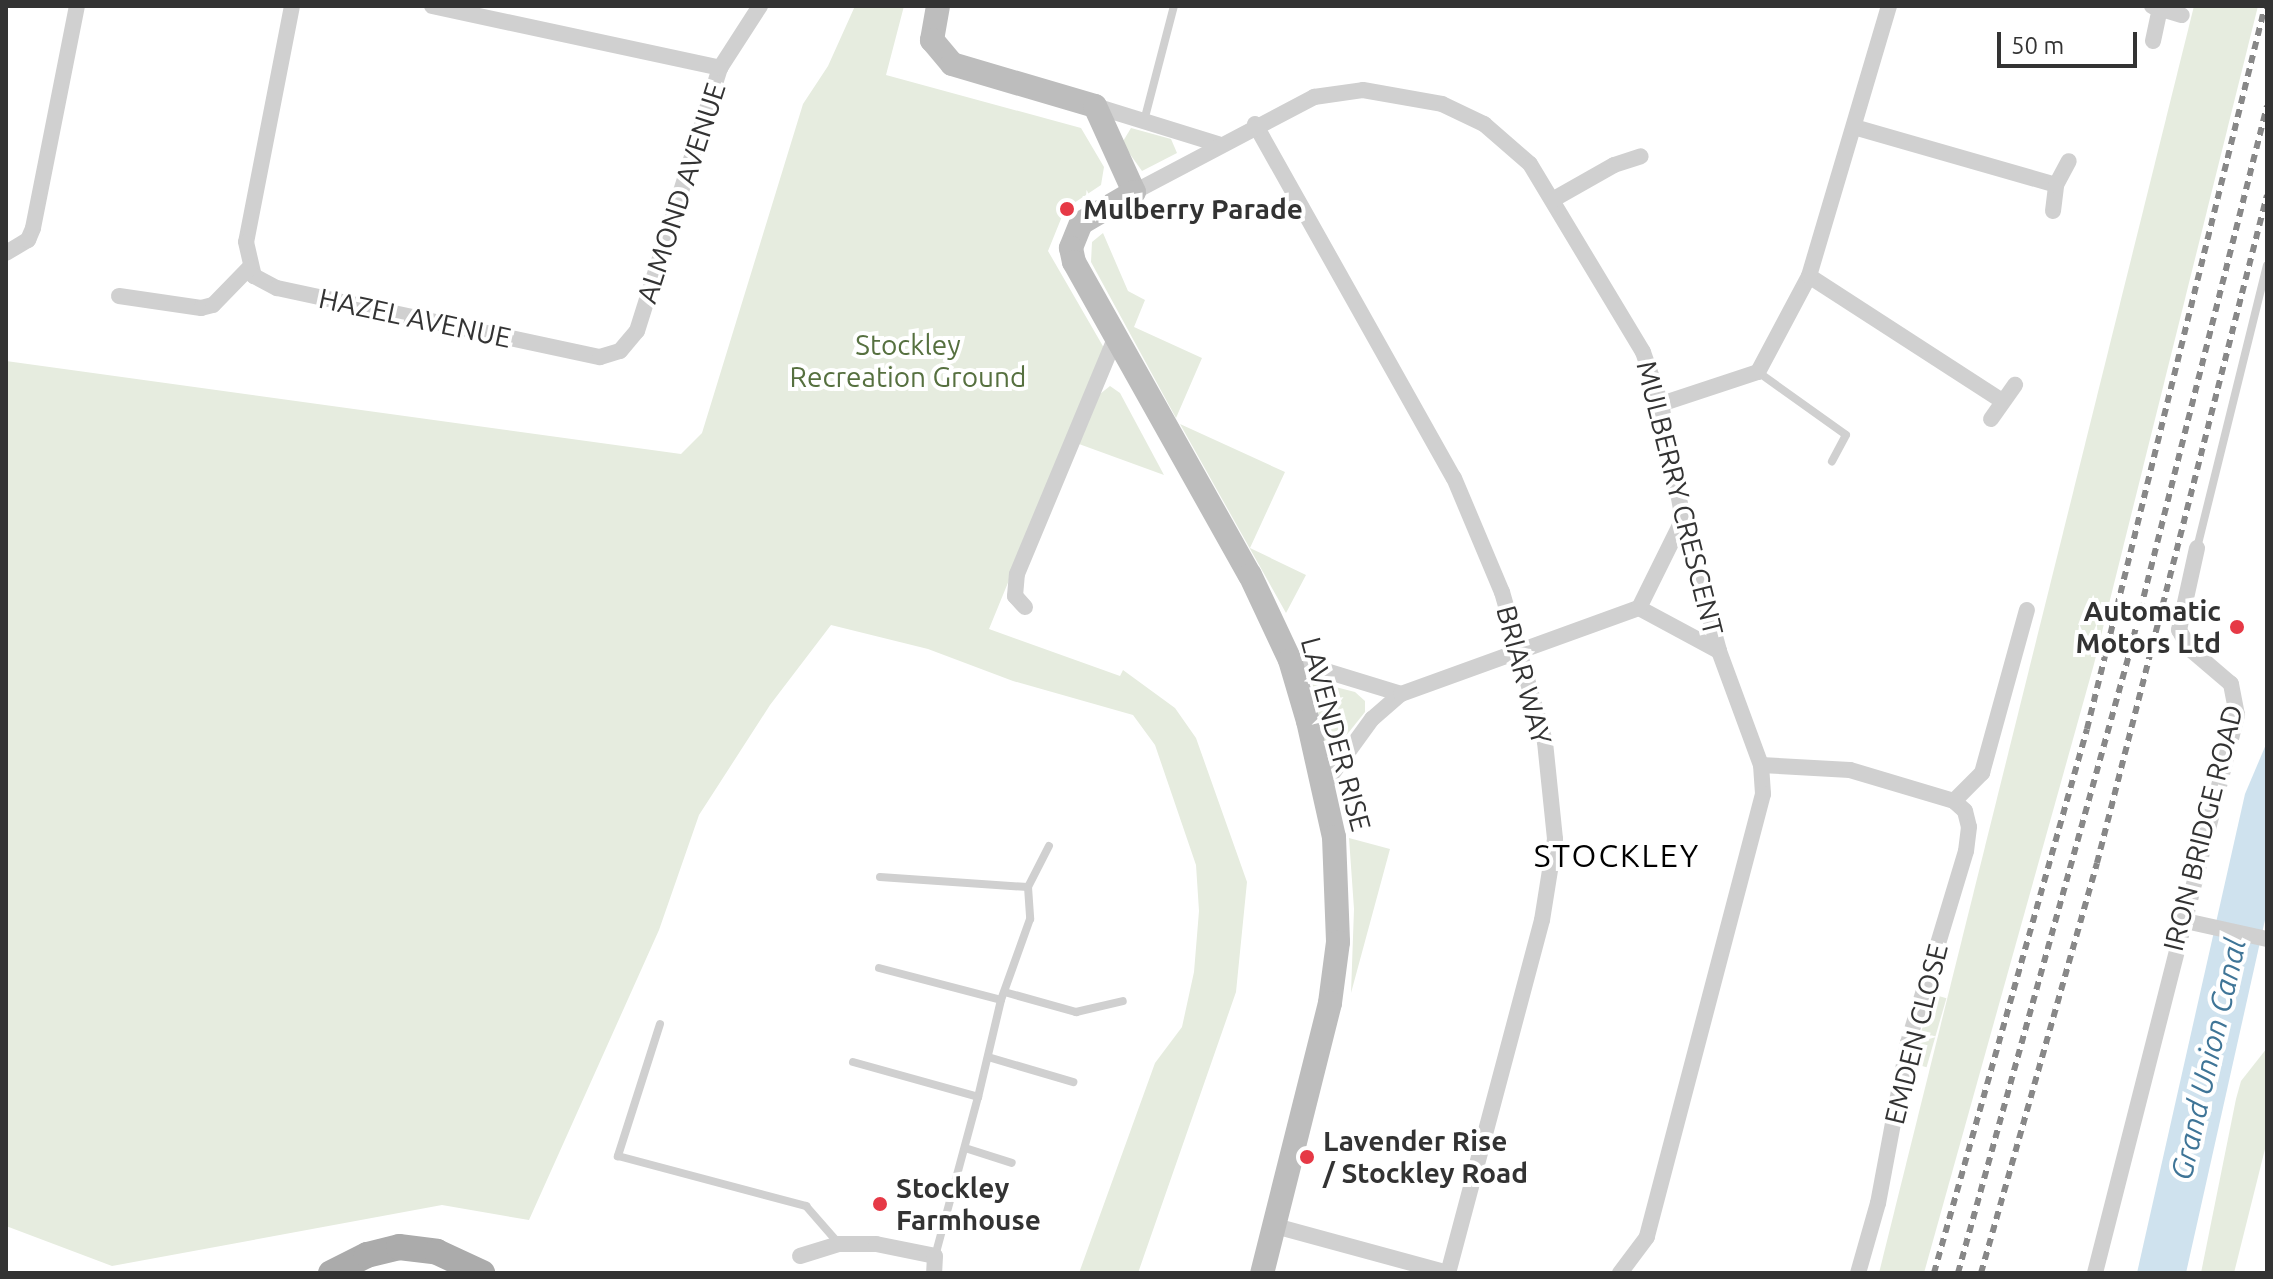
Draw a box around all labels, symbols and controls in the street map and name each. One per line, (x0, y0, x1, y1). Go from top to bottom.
scale bar (2001, 16, 2141, 66)
text: 50 m (2011, 32, 2064, 59)
street label: ALMOND AVENUE (630, 79, 732, 307)
place label: Mulberry Parade (1083, 192, 1303, 226)
marker: Mulberry Parade (1058, 200, 1076, 218)
street label: HAZEL AVENUE (316, 281, 514, 355)
park label: Stockley Recreation Ground (790, 328, 1026, 394)
street label: MULBERRY CRESCENT (1630, 357, 1730, 639)
place label: Automatic Motors Ltd (2076, 594, 2221, 660)
street label: BRIAR WAY (1489, 602, 1559, 748)
marker: Automatic Motors Ltd (2228, 618, 2246, 636)
street label: LAVENDER RISE (1294, 633, 1378, 835)
street label: IRON BRIDGE ROAD (2156, 701, 2250, 955)
district label: STOCKLEY (1534, 836, 1700, 874)
water label: Grand Union Canal (2163, 935, 2253, 1183)
street label: EMDEN CLOSE (1877, 940, 1955, 1128)
place label: Lavender Rise / Stockley Road (1323, 1124, 1528, 1190)
marker: Lavender Rise / Stockley Road (1298, 1148, 1316, 1166)
place label: Stockley Farmhouse (896, 1171, 1041, 1237)
marker: Stockley Farmhouse (871, 1195, 889, 1213)

